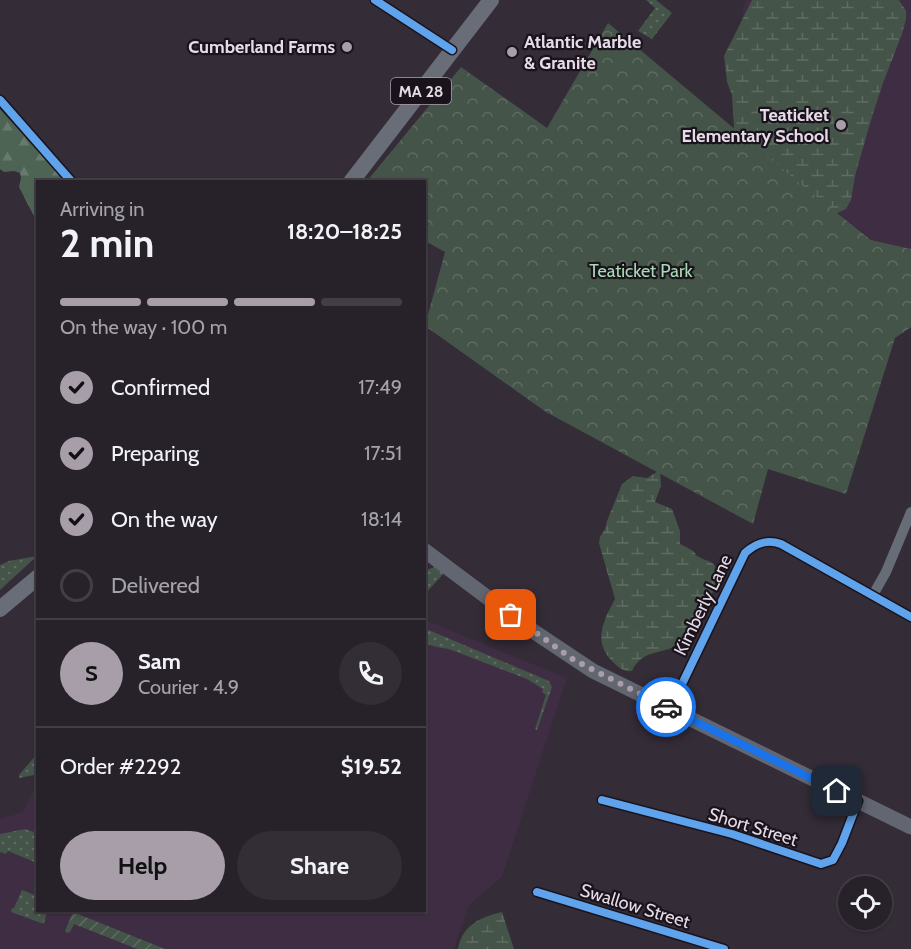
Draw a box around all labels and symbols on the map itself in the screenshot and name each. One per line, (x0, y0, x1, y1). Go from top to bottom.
place label: Atlantic Marble & Granite (524, 31, 641, 74)
place label: Cumberland Farms (188, 36, 335, 58)
marker: Cumberland Farms (340, 40, 354, 54)
marker: Atlantic Marble & Granite (505, 45, 519, 59)
road number: MA 28 (391, 78, 451, 104)
place label: Teaticket Elementary School (682, 104, 829, 147)
marker: Teaticket Elementary School (834, 118, 848, 132)
park label: Teaticket Park (589, 260, 694, 282)
street label: Kimberly Lane (669, 551, 737, 659)
pin (485, 589, 536, 640)
courier (636, 677, 696, 737)
pin (811, 765, 862, 816)
street label: Short Street (706, 803, 800, 851)
street label: Swallow Street (578, 879, 692, 933)

